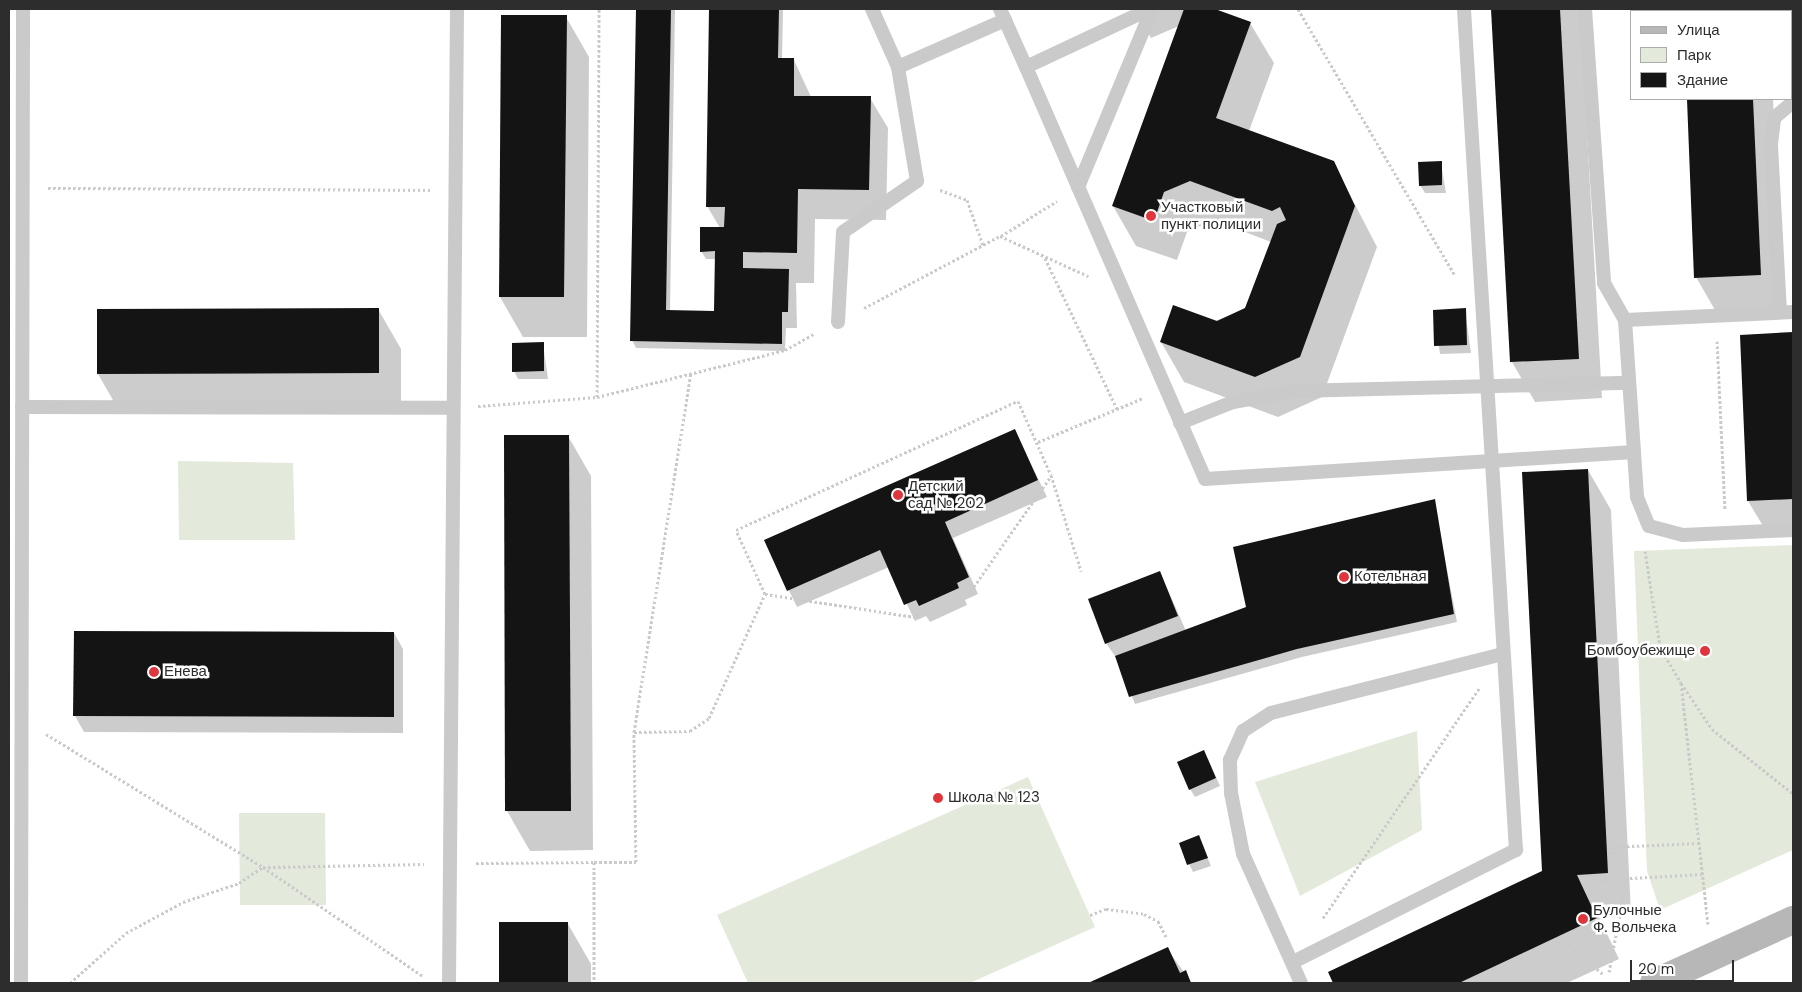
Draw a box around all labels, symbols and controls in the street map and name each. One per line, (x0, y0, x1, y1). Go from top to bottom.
legend (1630, 10, 1792, 100)
text: Улица (1677, 20, 1720, 40)
text: Парк (1677, 45, 1711, 65)
text: Здание (1677, 70, 1728, 90)
place label: Участковый пункт полиции (1161, 198, 1261, 233)
marker: Участковый пункт полиции (1145, 210, 1157, 222)
place label: Детский сад № 202 (908, 477, 984, 512)
marker: Детский сад № 202 (892, 489, 904, 501)
place label: Котельная (1354, 568, 1427, 586)
marker: Котельная (1338, 571, 1350, 583)
place label: Бомбоубежище (1587, 642, 1695, 660)
marker: Бомбоубежище (1699, 645, 1711, 657)
place label: Енева (164, 663, 207, 681)
marker: Енева (148, 666, 160, 678)
place label: Школа № 123 (948, 789, 1040, 807)
marker: Школа № 123 (932, 792, 944, 804)
place label: Булочные Ф. Вольчека (1593, 901, 1676, 936)
marker: Булочные Ф. Вольчека (1577, 913, 1589, 925)
scale bar (1632, 950, 1736, 982)
text: 20 m (1638, 959, 1674, 979)

